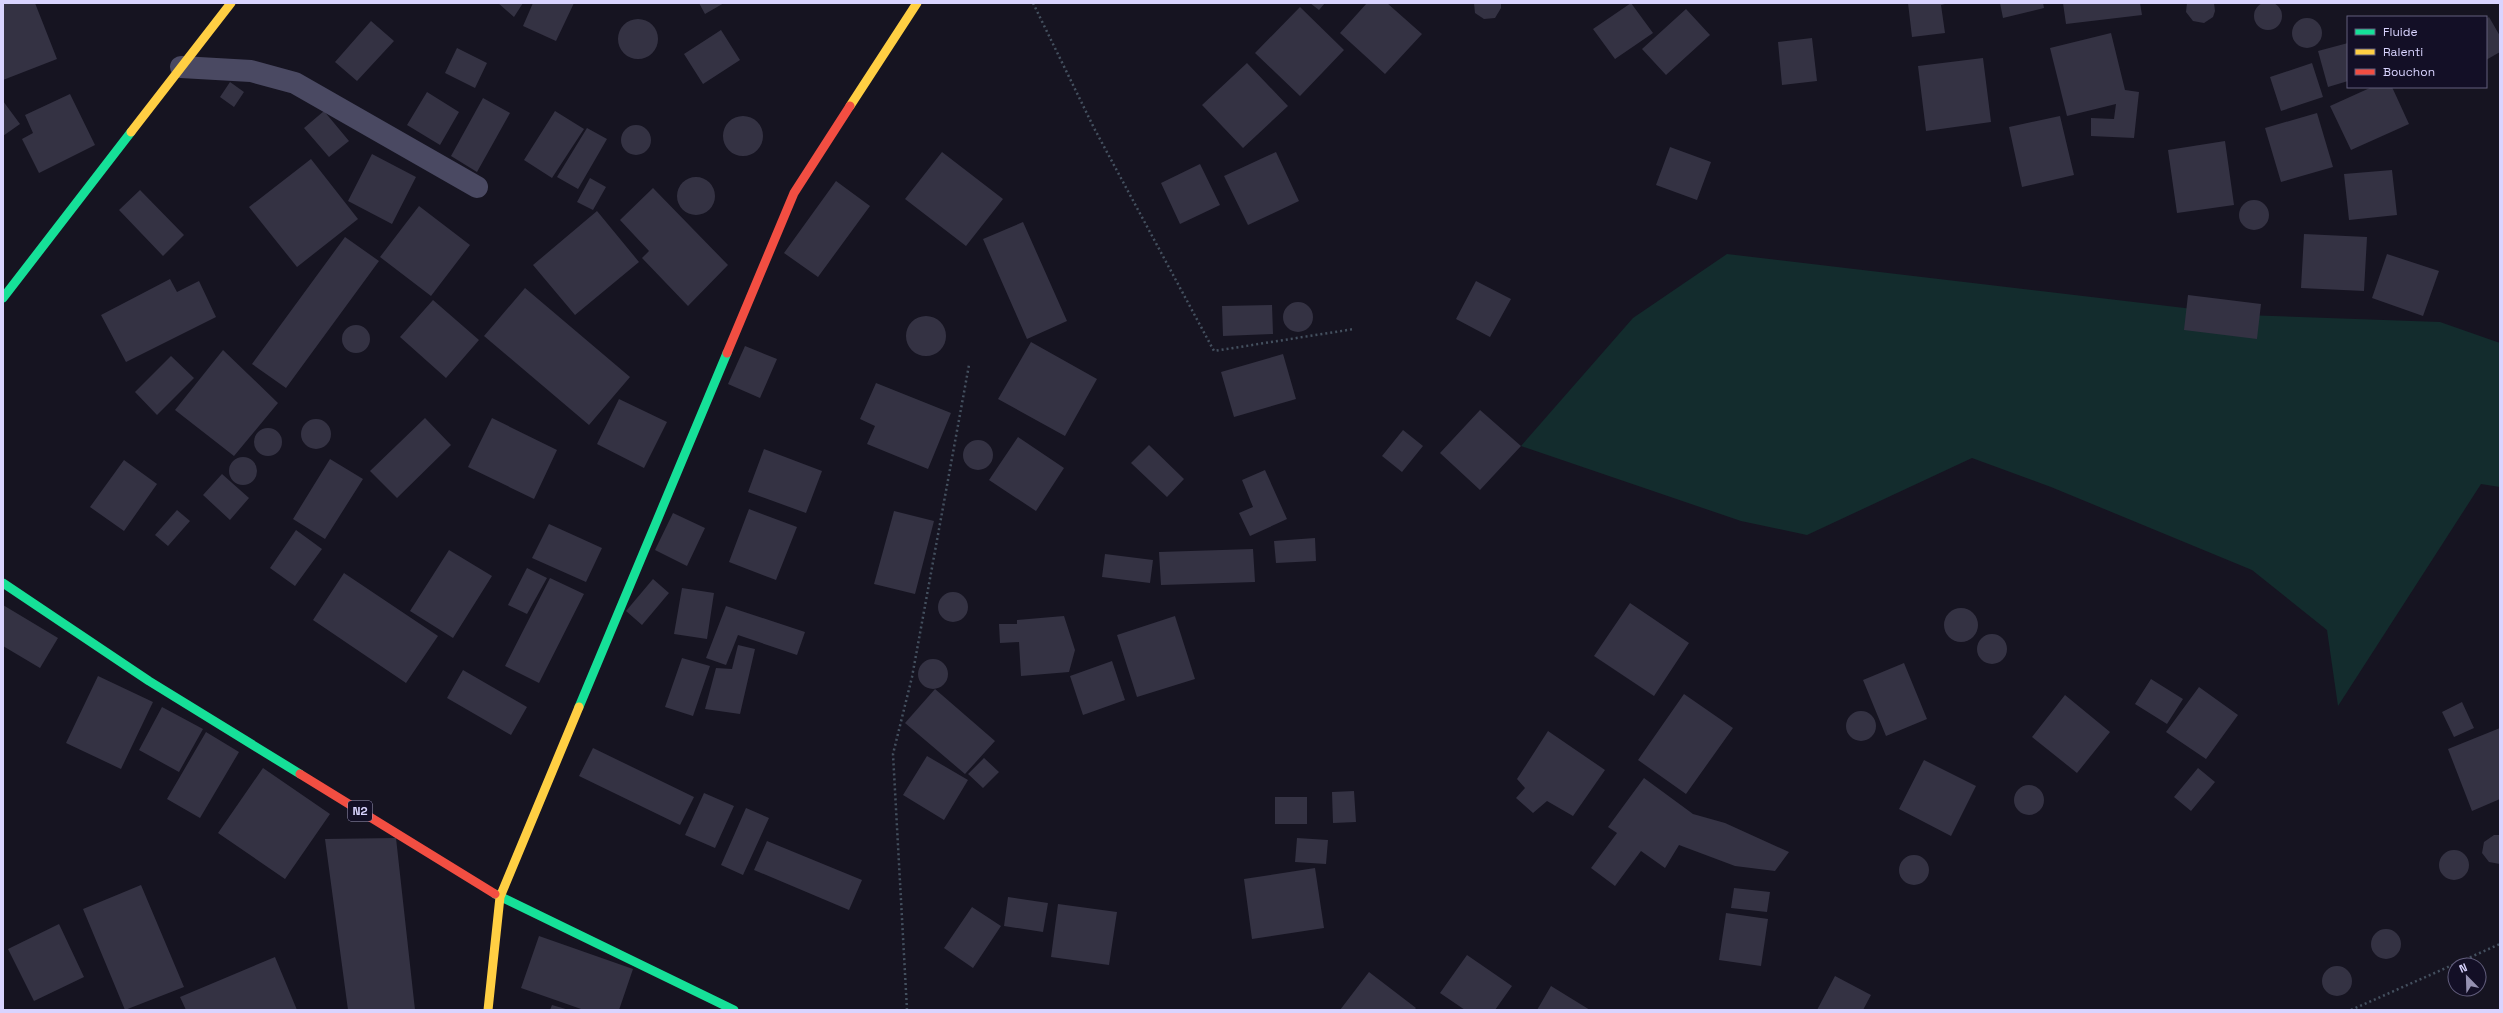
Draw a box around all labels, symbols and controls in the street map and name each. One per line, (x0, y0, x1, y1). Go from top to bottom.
legend (2347, 16, 2487, 88)
text: Fluide (2383, 24, 2418, 40)
text: Ralenti (2383, 44, 2423, 60)
text: Bouchon (2383, 64, 2435, 80)
road number: N2 (348, 801, 372, 821)
north arrow (2447, 957, 2487, 997)
text: N (2457, 960, 2469, 976)

